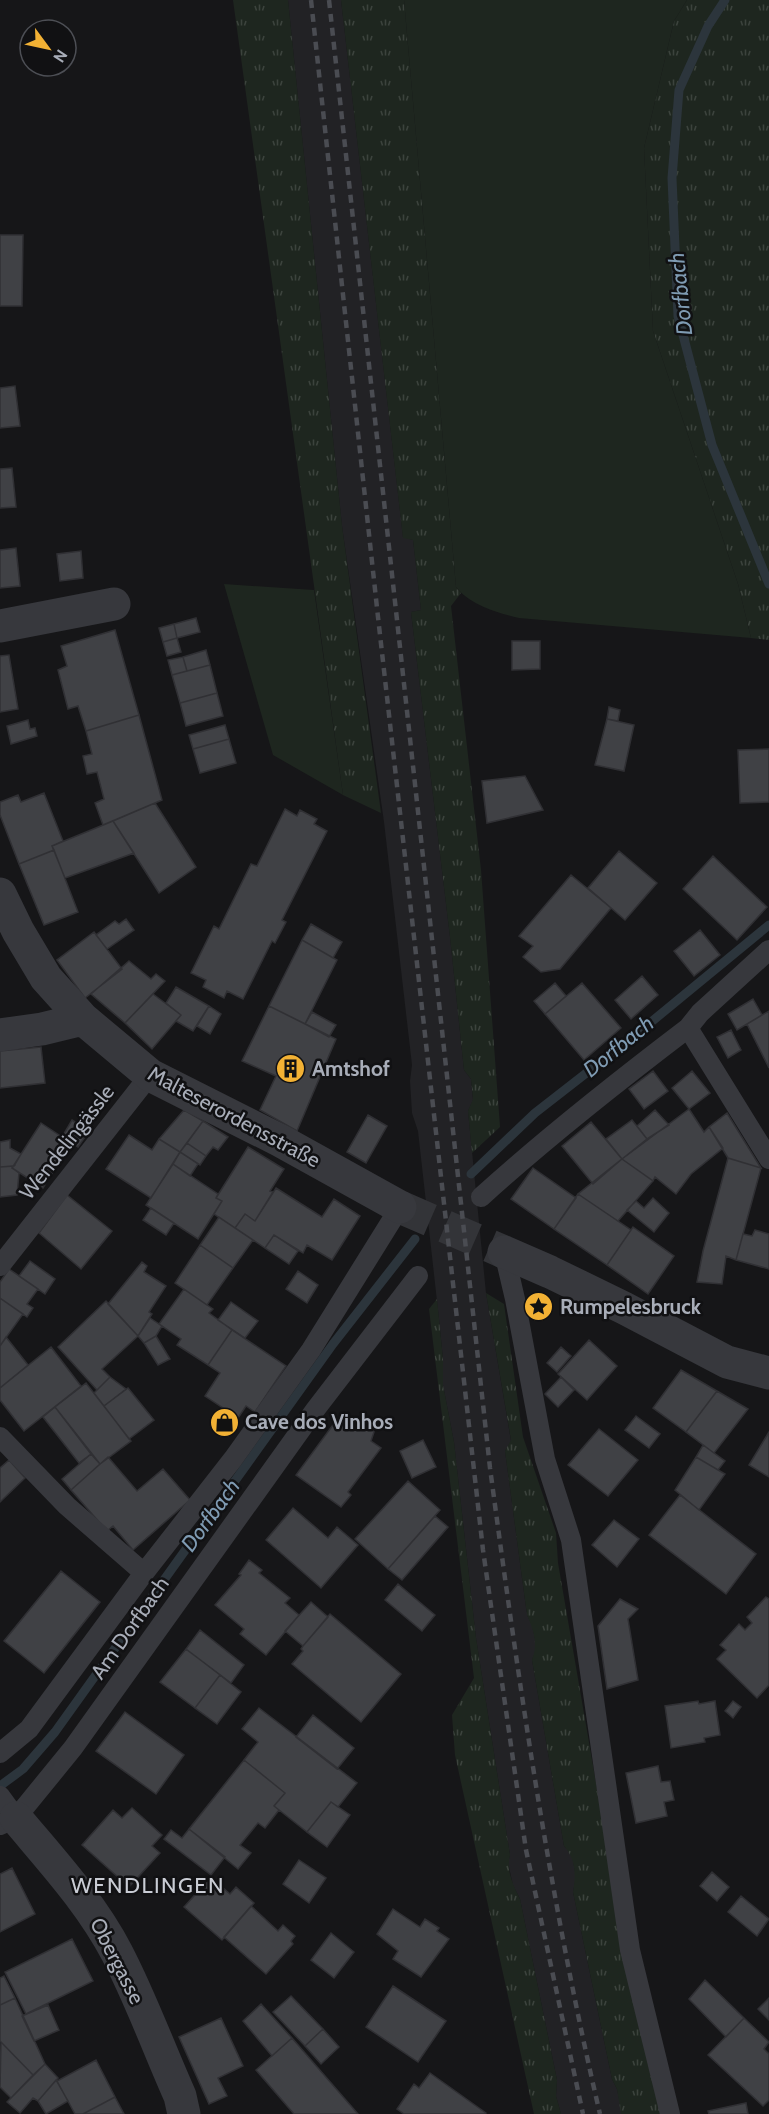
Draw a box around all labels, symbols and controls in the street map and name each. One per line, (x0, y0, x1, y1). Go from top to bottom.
north arrow (18, 18, 78, 78)
text: N (49, 46, 71, 66)
water label: Dorfbach (663, 251, 698, 337)
water label: Dorfbach (578, 1010, 659, 1083)
building icon: Amtshof (275, 1053, 307, 1085)
place label: Amtshof (312, 1056, 390, 1081)
street label: Malteserordensstraße (144, 1061, 325, 1173)
street label: Wendelingässle (14, 1079, 119, 1204)
place icon: Rumpelesbruck (523, 1291, 555, 1323)
place label: Rumpelesbruck (560, 1294, 702, 1319)
shop icon: Cave dos Vinhos (208, 1406, 240, 1438)
place label: Cave dos Vinhos (245, 1409, 393, 1434)
water label: Dorfbach (175, 1474, 246, 1557)
street label: Am Dorfbach (85, 1572, 174, 1684)
district label: WENDLINGEN (71, 1872, 225, 1899)
street label: Obergasse (85, 1913, 150, 2008)

